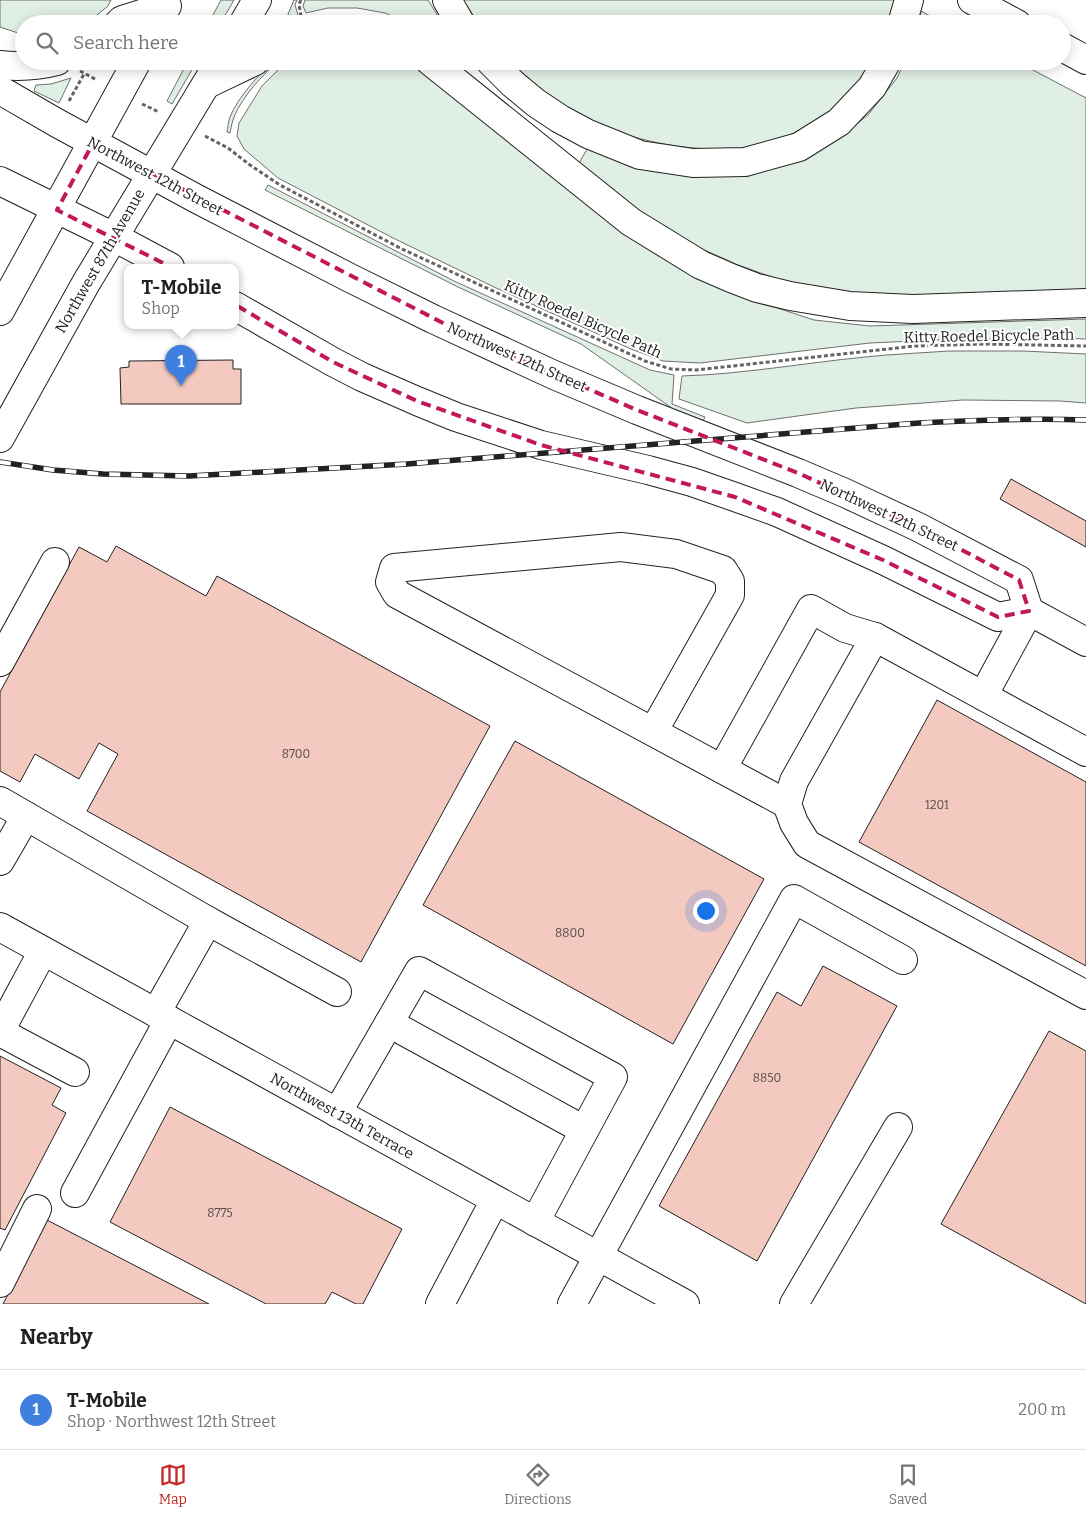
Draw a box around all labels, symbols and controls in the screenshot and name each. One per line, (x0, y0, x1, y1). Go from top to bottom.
search box (15, 15, 1071, 70)
icon: search (33, 29, 61, 57)
text: Search here (73, 31, 178, 54)
street label: Northwest 12th Street (84, 133, 226, 220)
street label: Northwest 87th Avenue (51, 186, 149, 336)
popup (124, 264, 239, 329)
text: T-Mobile (142, 276, 221, 299)
street label: Kitty Roedel Bicycle Path (501, 276, 665, 362)
text: Shop (142, 299, 180, 318)
street label: Northwest 12th Street (444, 318, 590, 396)
street label: Kitty Roedel Bicycle Path (904, 326, 1075, 346)
pin: 1 (165, 345, 197, 386)
street label: Northwest 12th Street (817, 475, 962, 555)
house number: 8700 (282, 747, 310, 761)
house number: 1201 (925, 798, 949, 812)
your location (693, 898, 719, 924)
house number: 8800 (555, 926, 585, 940)
street label: Northwest 13th Terrace (267, 1069, 417, 1163)
house number: 8850 (753, 1071, 781, 1085)
house number: 8775 (207, 1206, 233, 1220)
text: Nearby (20, 1324, 93, 1350)
text: T-Mobile (67, 1389, 147, 1412)
text: 1 (33, 1400, 39, 1419)
text: 200 m (1018, 1400, 1066, 1419)
text: Shop · Northwest 12th Street (67, 1412, 276, 1431)
tab: Map (159, 1461, 187, 1508)
tab: Directions (504, 1461, 572, 1508)
tab: Saved (889, 1461, 927, 1508)

